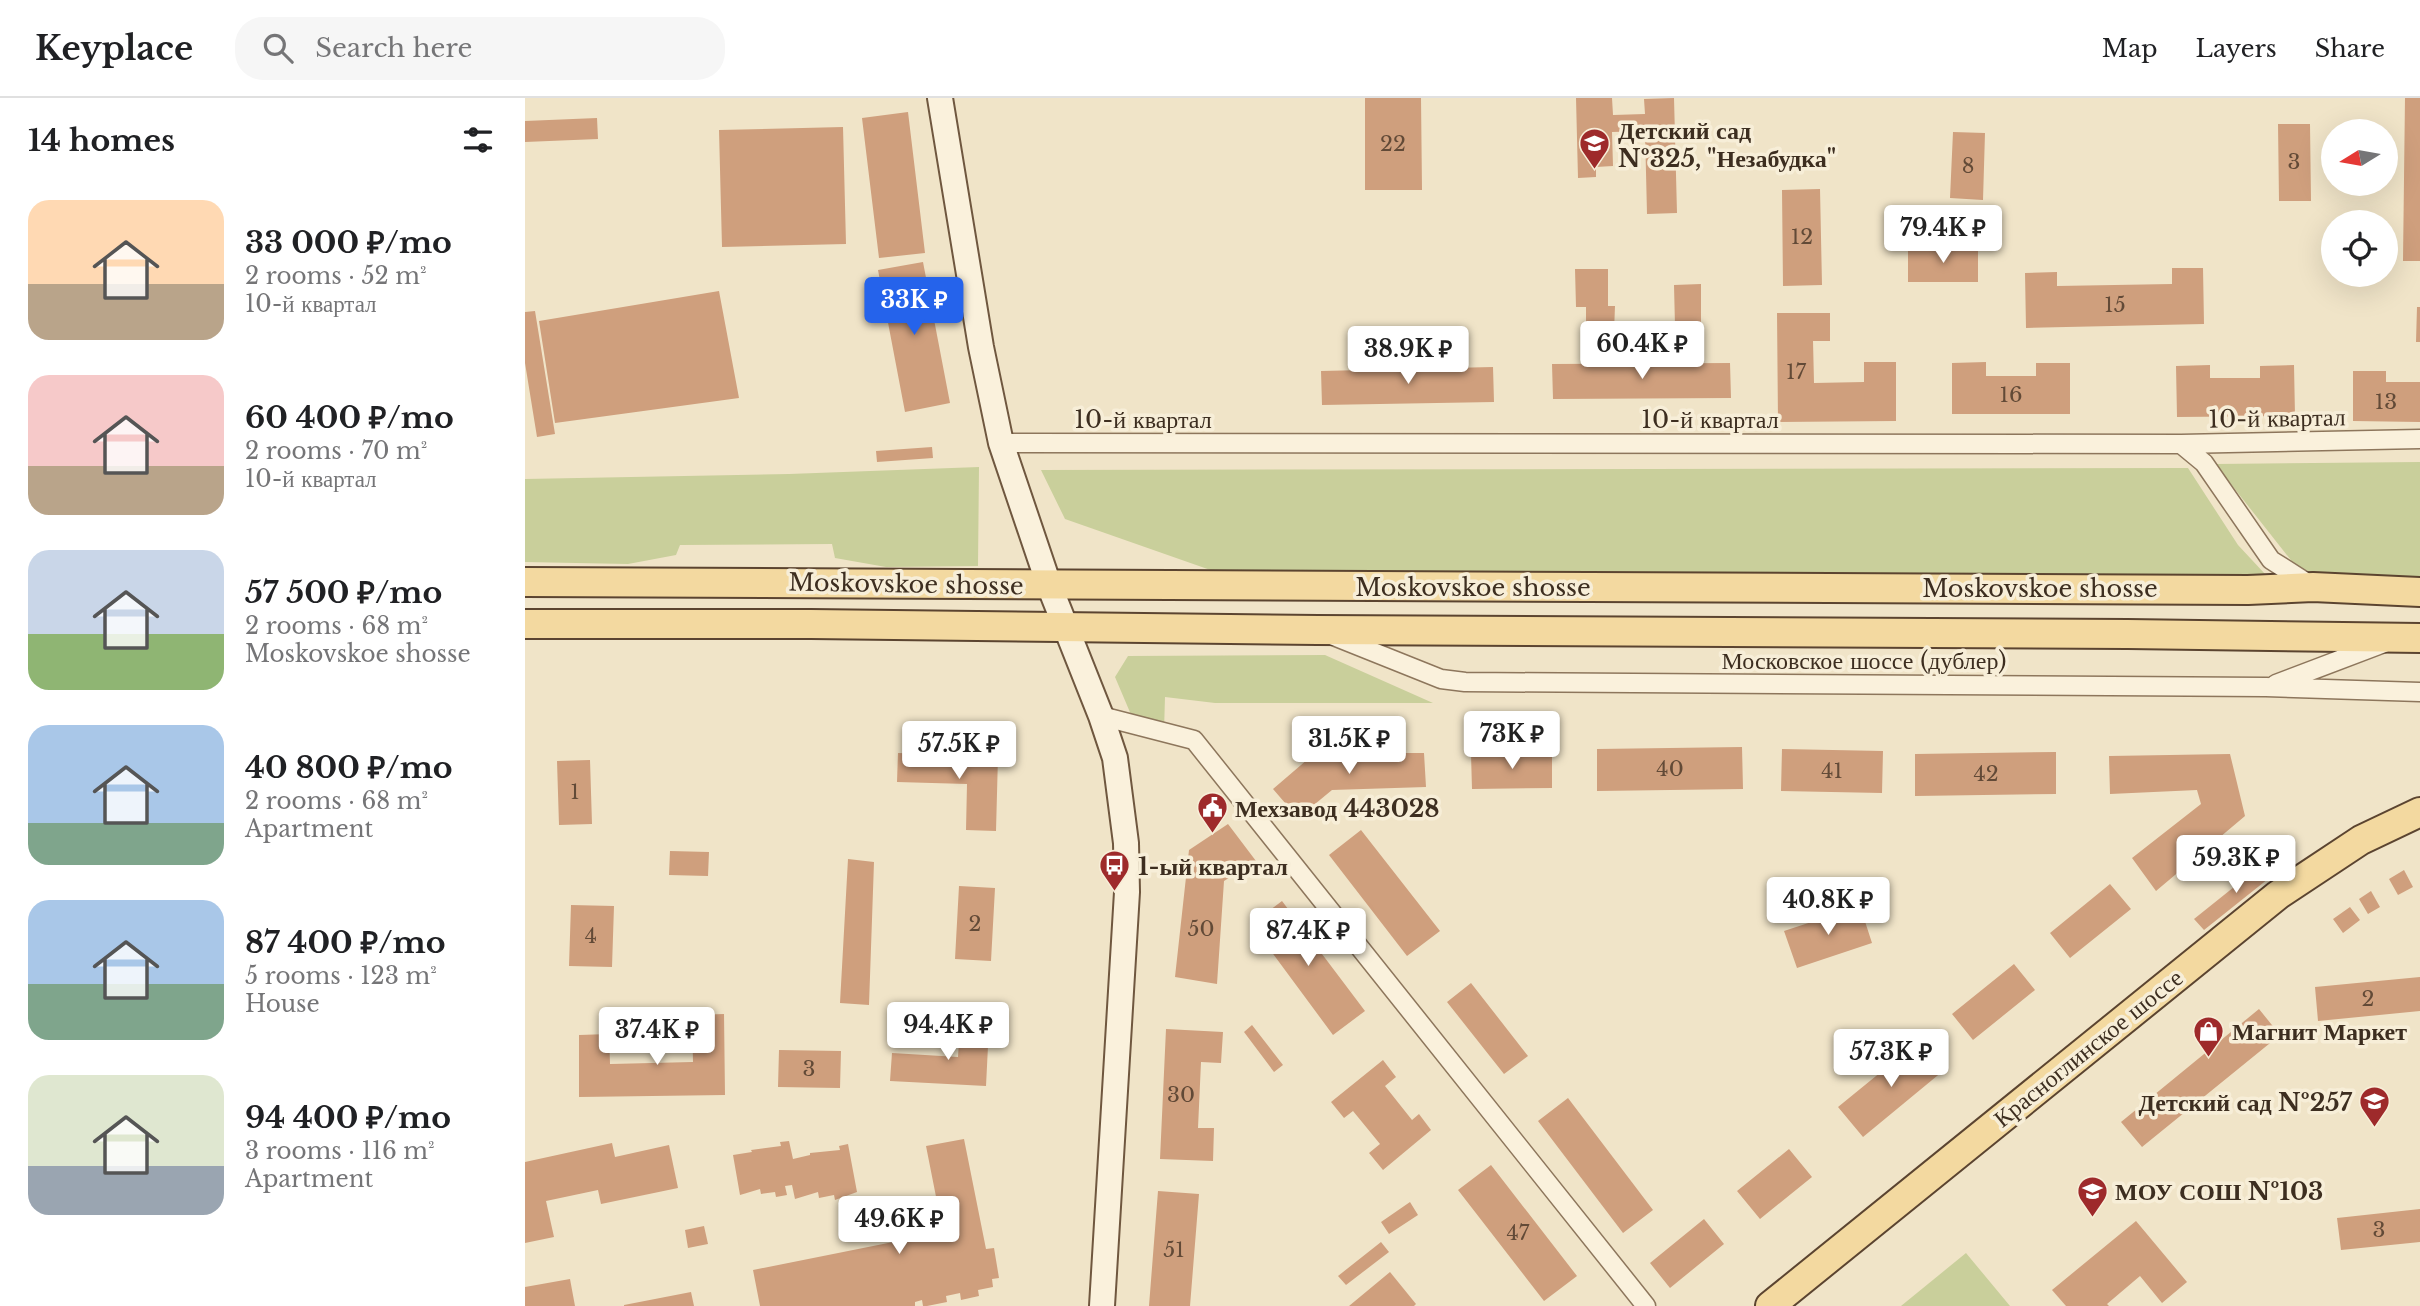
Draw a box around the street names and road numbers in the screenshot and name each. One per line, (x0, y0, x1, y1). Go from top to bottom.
street label: 10-й квартал (2208, 402, 2346, 434)
street label: 10-й квартал (1074, 405, 1212, 434)
street label: 10-й квартал (1641, 405, 1779, 434)
street label: Moskovskoe shosse (788, 567, 1024, 601)
street label: Moskovskoe shosse (1355, 573, 1591, 602)
street label: Moskovskoe shosse (1922, 574, 2158, 603)
street label: Московское шоссе (дублер) (1722, 646, 2006, 675)
street label: Красноглинское шоссе (1988, 963, 2188, 1133)

